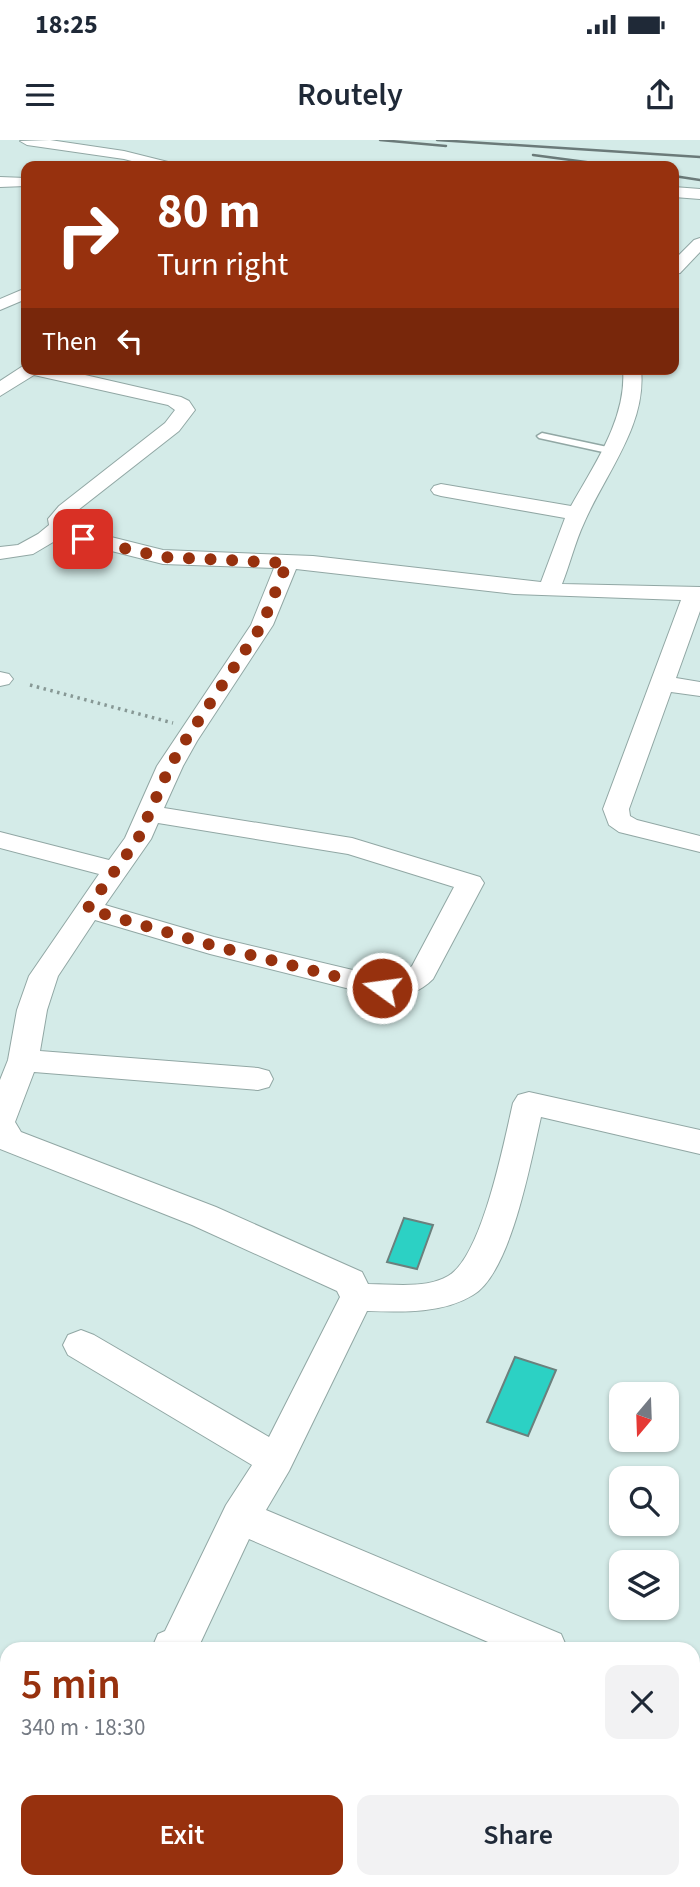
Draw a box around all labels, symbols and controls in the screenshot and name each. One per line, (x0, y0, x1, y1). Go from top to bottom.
text: 18:25 (35, 6, 98, 43)
text: Routely (297, 72, 403, 118)
icon: menu (21, 76, 59, 114)
icon: share (641, 76, 679, 114)
text: 80 m (157, 177, 261, 247)
icon: right (42, 189, 133, 280)
text: Turn right (157, 242, 288, 288)
icon: left (111, 322, 149, 360)
text: Then (42, 323, 97, 360)
pin (53, 509, 113, 569)
icon: arrive (64, 520, 102, 558)
position arrow (345, 951, 419, 1025)
north arrow (609, 1382, 679, 1452)
map controls (609, 1382, 679, 1620)
button: search (609, 1466, 679, 1536)
button: layers (609, 1550, 679, 1620)
text: 5 min (21, 1655, 121, 1715)
button: close (605, 1665, 679, 1739)
text: 340 m · 18:30 (21, 1711, 145, 1744)
button: Exit (21, 1795, 343, 1875)
button: Share (357, 1795, 679, 1875)

